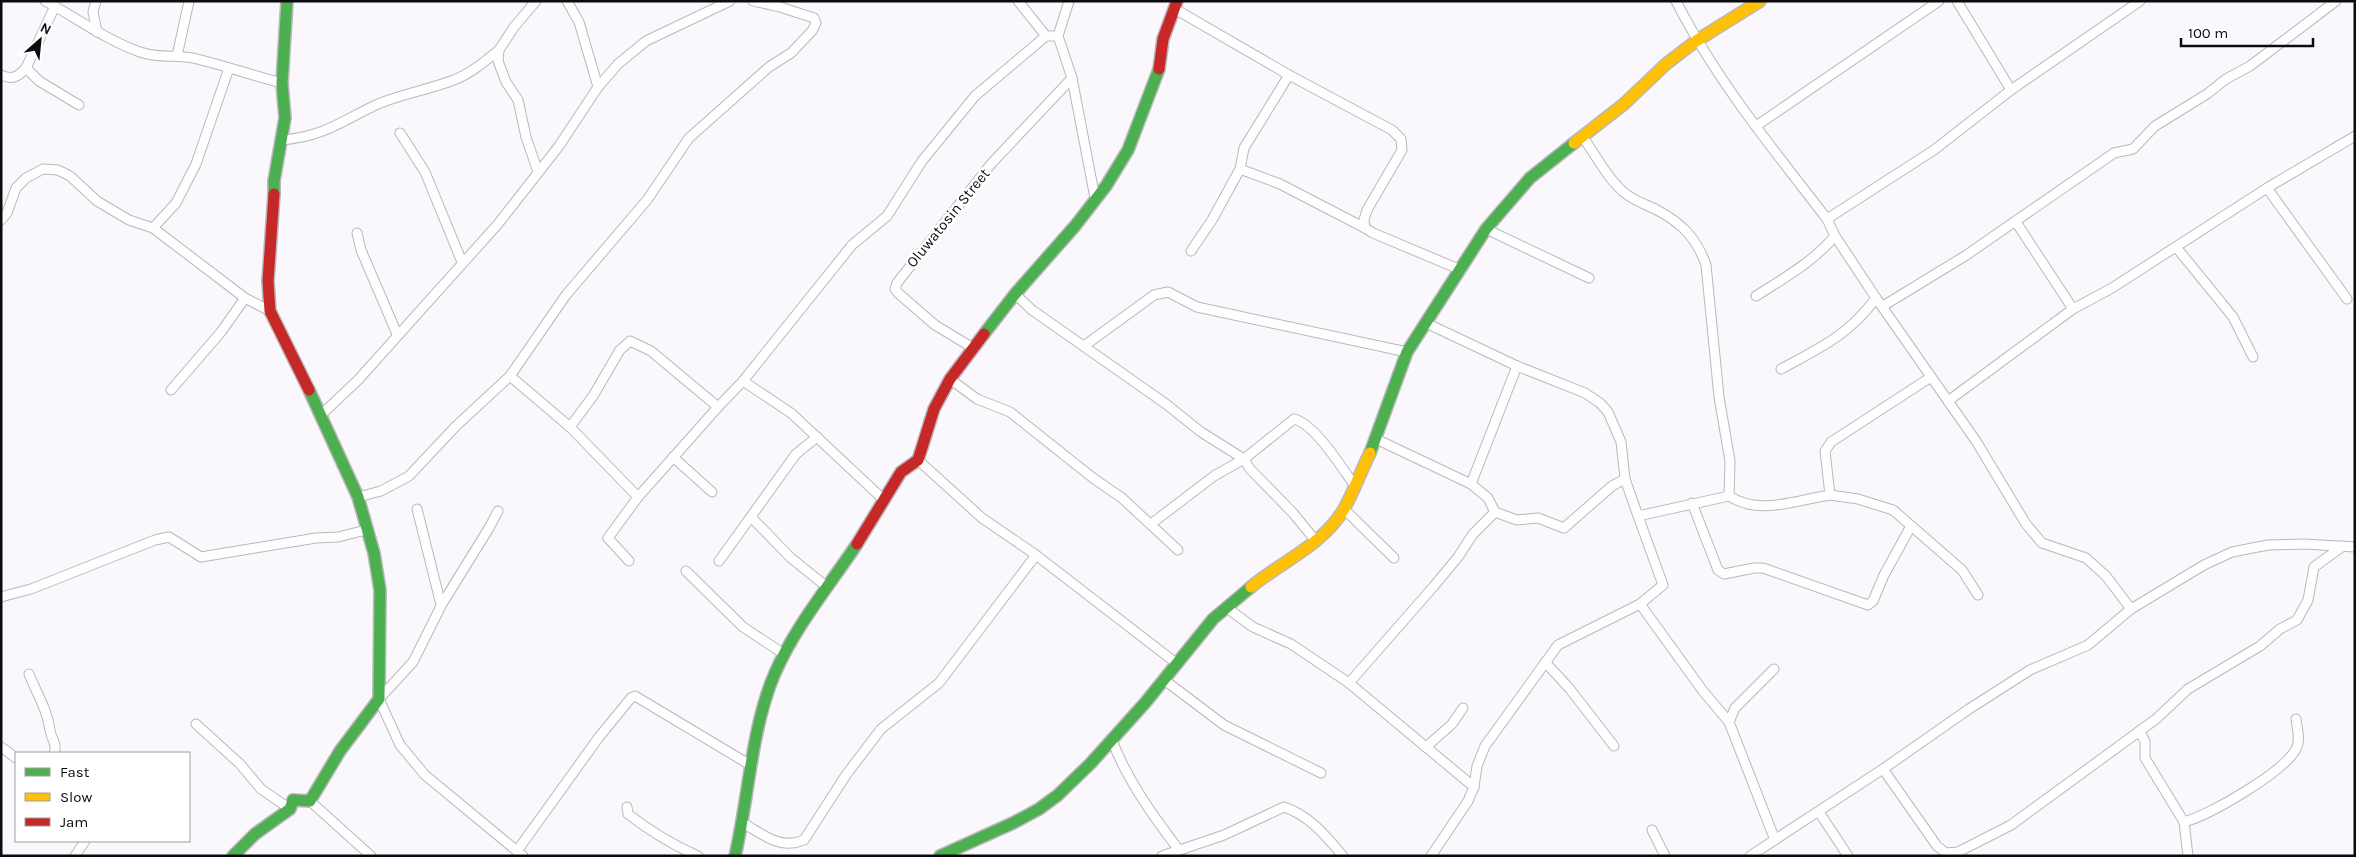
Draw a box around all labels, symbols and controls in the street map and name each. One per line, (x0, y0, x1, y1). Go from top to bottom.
north arrow (15, 15, 65, 65)
scale bar (2181, 15, 2314, 47)
text: N (37, 19, 54, 39)
text: 100 m (2188, 24, 2228, 42)
street label: Oluwatosin Street (903, 165, 994, 271)
legend (15, 752, 190, 842)
text: Fast (60, 763, 90, 781)
text: Slow (60, 788, 92, 806)
text: Jam (60, 813, 88, 831)

